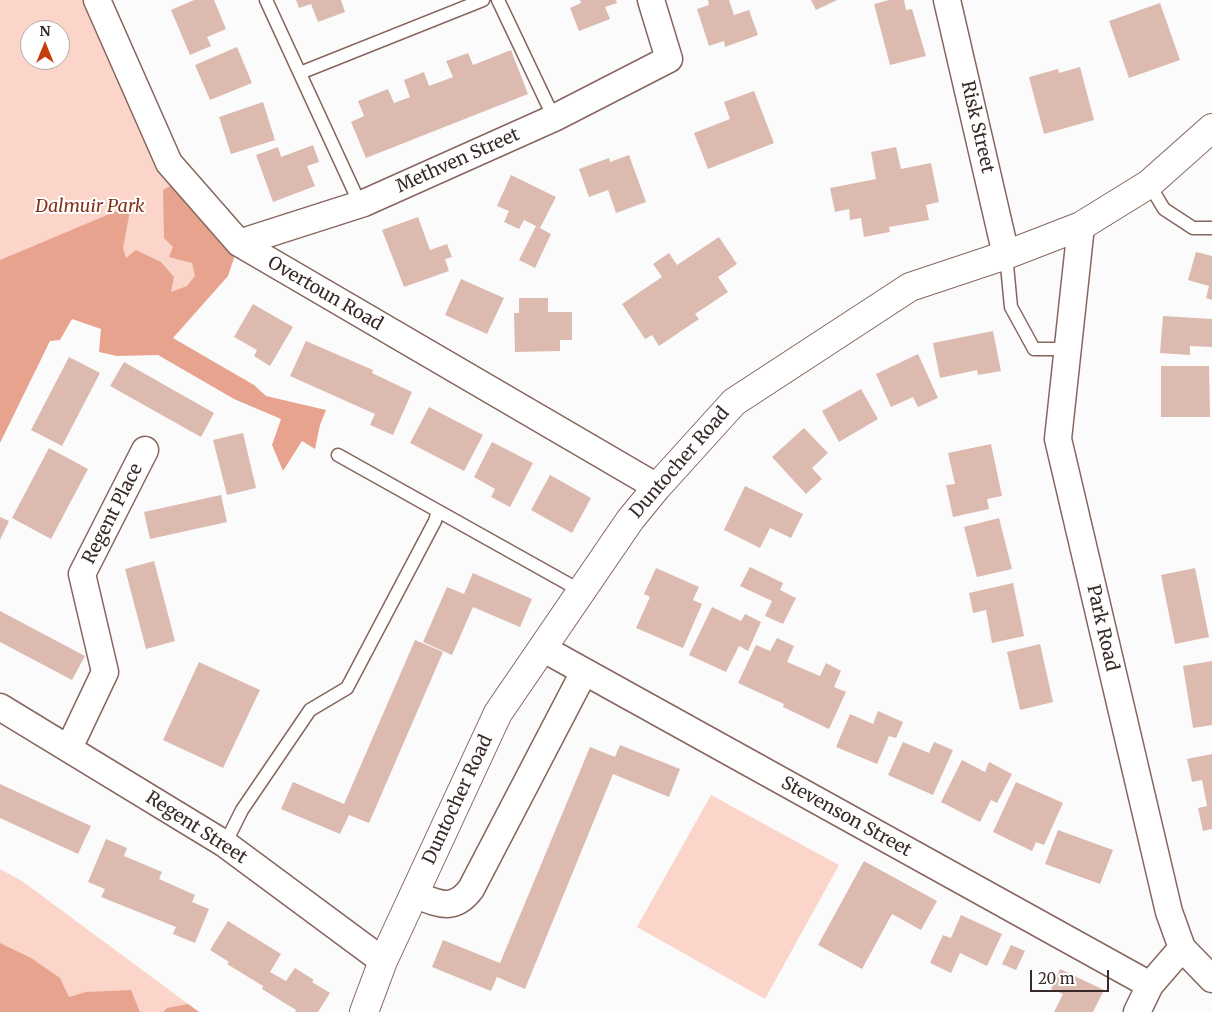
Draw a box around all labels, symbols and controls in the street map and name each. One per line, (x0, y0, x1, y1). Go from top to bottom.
north arrow (20, 20, 70, 70)
text: N (39, 22, 51, 40)
street label: Risk Street (956, 79, 998, 175)
street label: Methven Street (393, 124, 523, 198)
park label: Dalmuir Park (35, 196, 145, 218)
street label: Overtoun Road (264, 252, 386, 336)
street label: Duntocher Road (626, 403, 734, 523)
street label: Regent Place (78, 460, 148, 568)
street label: Park Road (1082, 583, 1122, 673)
street label: Duntocher Road (419, 732, 497, 868)
street label: Stevenson Street (777, 772, 915, 862)
street label: Regent Street (141, 787, 251, 869)
scale bar (1032, 960, 1111, 992)
text: 20 m (1038, 969, 1075, 988)

